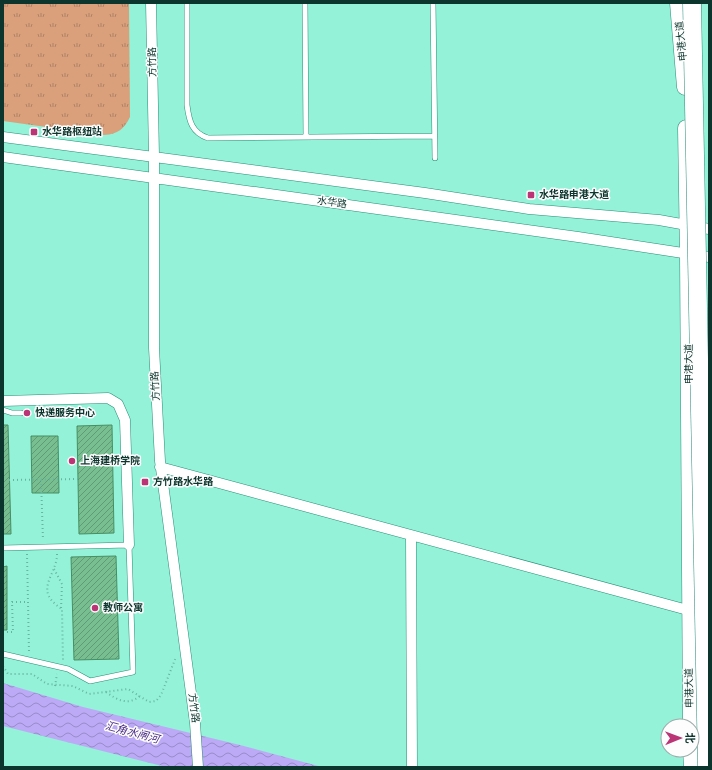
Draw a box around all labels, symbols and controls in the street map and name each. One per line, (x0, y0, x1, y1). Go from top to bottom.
street label: 申港大道 (673, 20, 691, 62)
street label: 方竹路 (146, 47, 160, 77)
place label: 水华路枢纽站 (42, 125, 102, 139)
marker: 水华路枢纽站 (29, 127, 39, 137)
place label: 水华路申港大道 (539, 188, 609, 202)
marker: 水华路申港大道 (526, 190, 536, 200)
street label: 水华路 (316, 194, 348, 212)
street label: 申港大道 (683, 344, 696, 384)
street label: 方竹路 (149, 371, 163, 401)
place label: 快递服务中心 (35, 407, 95, 420)
marker: 快递服务中心 (22, 408, 32, 418)
place label: 上海建桥学院 (80, 455, 140, 468)
marker: 上海建桥学院 (67, 456, 77, 466)
place label: 方竹路水华路 (153, 475, 214, 489)
marker: 方竹路水华路 (140, 477, 150, 487)
place label: 教师公寓 (103, 602, 143, 615)
marker: 教师公寓 (90, 603, 100, 613)
street label: 申港大道 (683, 668, 697, 708)
street label: 方竹路 (185, 692, 201, 724)
north arrow (660, 718, 700, 758)
water label: 汇角水闸河 (104, 719, 162, 747)
text: 北 (682, 732, 696, 743)

